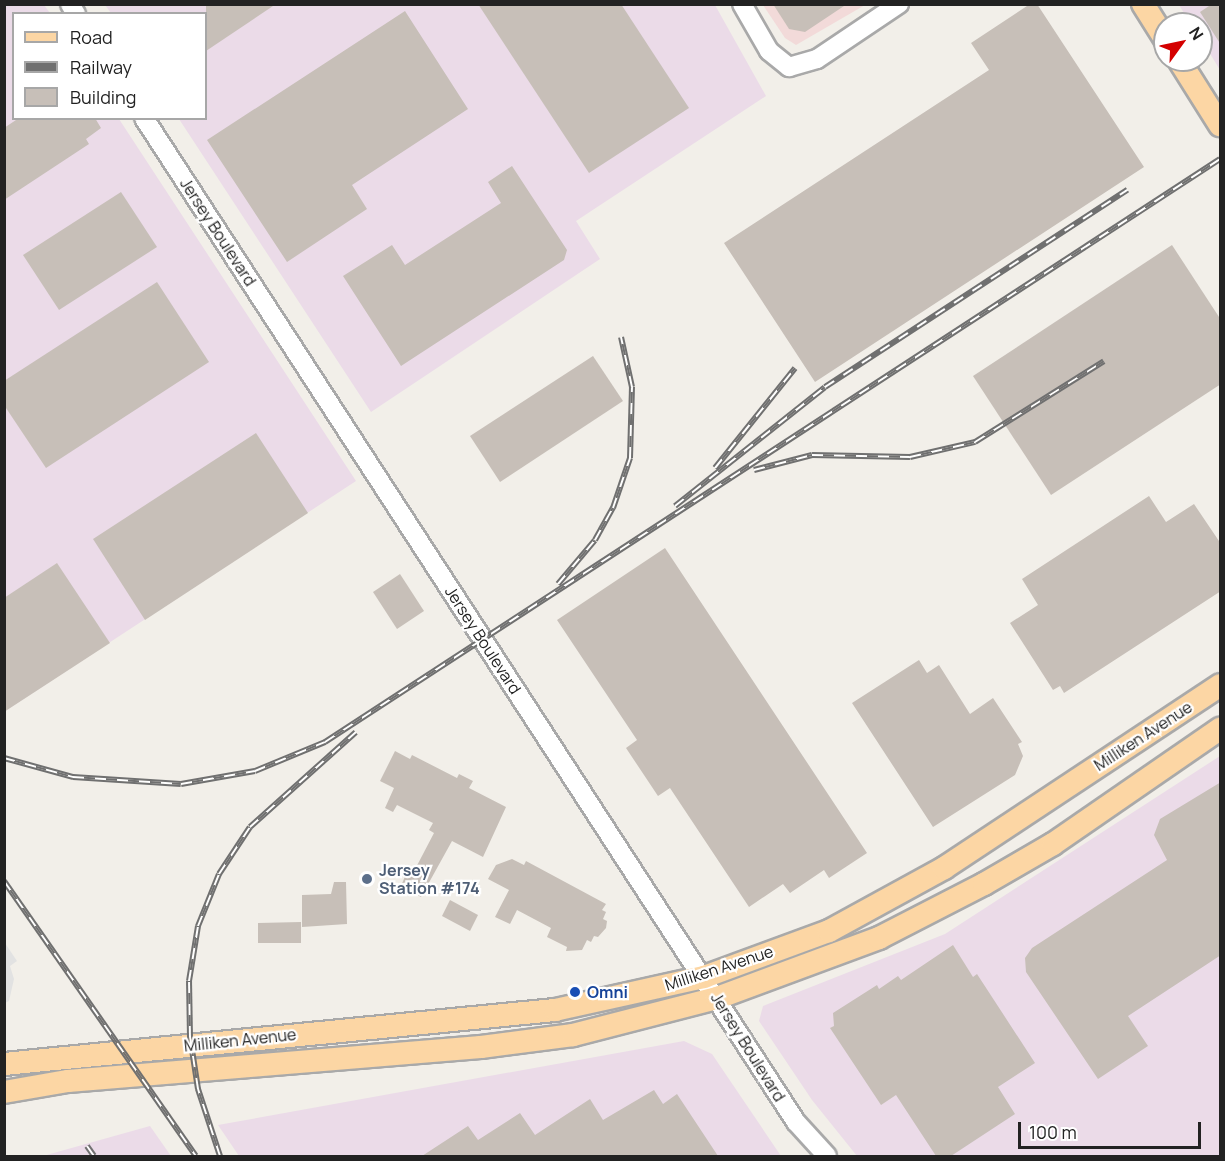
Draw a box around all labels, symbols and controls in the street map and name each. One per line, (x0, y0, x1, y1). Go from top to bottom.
legend (12, 12, 207, 120)
north arrow (1153, 12, 1213, 72)
text: N (1184, 22, 1209, 44)
text: Road (70, 25, 113, 49)
text: Railway (70, 55, 132, 79)
text: Building (70, 85, 136, 109)
street label: Jersey Boulevard (176, 175, 260, 289)
street label: Jersey Boulevard (441, 583, 525, 697)
street label: Milliken Avenue (1090, 697, 1196, 775)
place label: Jersey Station #174 (379, 860, 480, 898)
marker: Jersey Station #174 (360, 872, 374, 886)
street label: Milliken Avenue (662, 941, 776, 995)
place label: Omni (587, 982, 628, 1002)
marker: Omni (568, 985, 582, 999)
street label: Jersey Boulevard (707, 989, 789, 1105)
street label: Milliken Avenue (183, 1025, 297, 1055)
scale bar (1021, 1110, 1204, 1148)
text: 100 m (1029, 1120, 1077, 1144)

